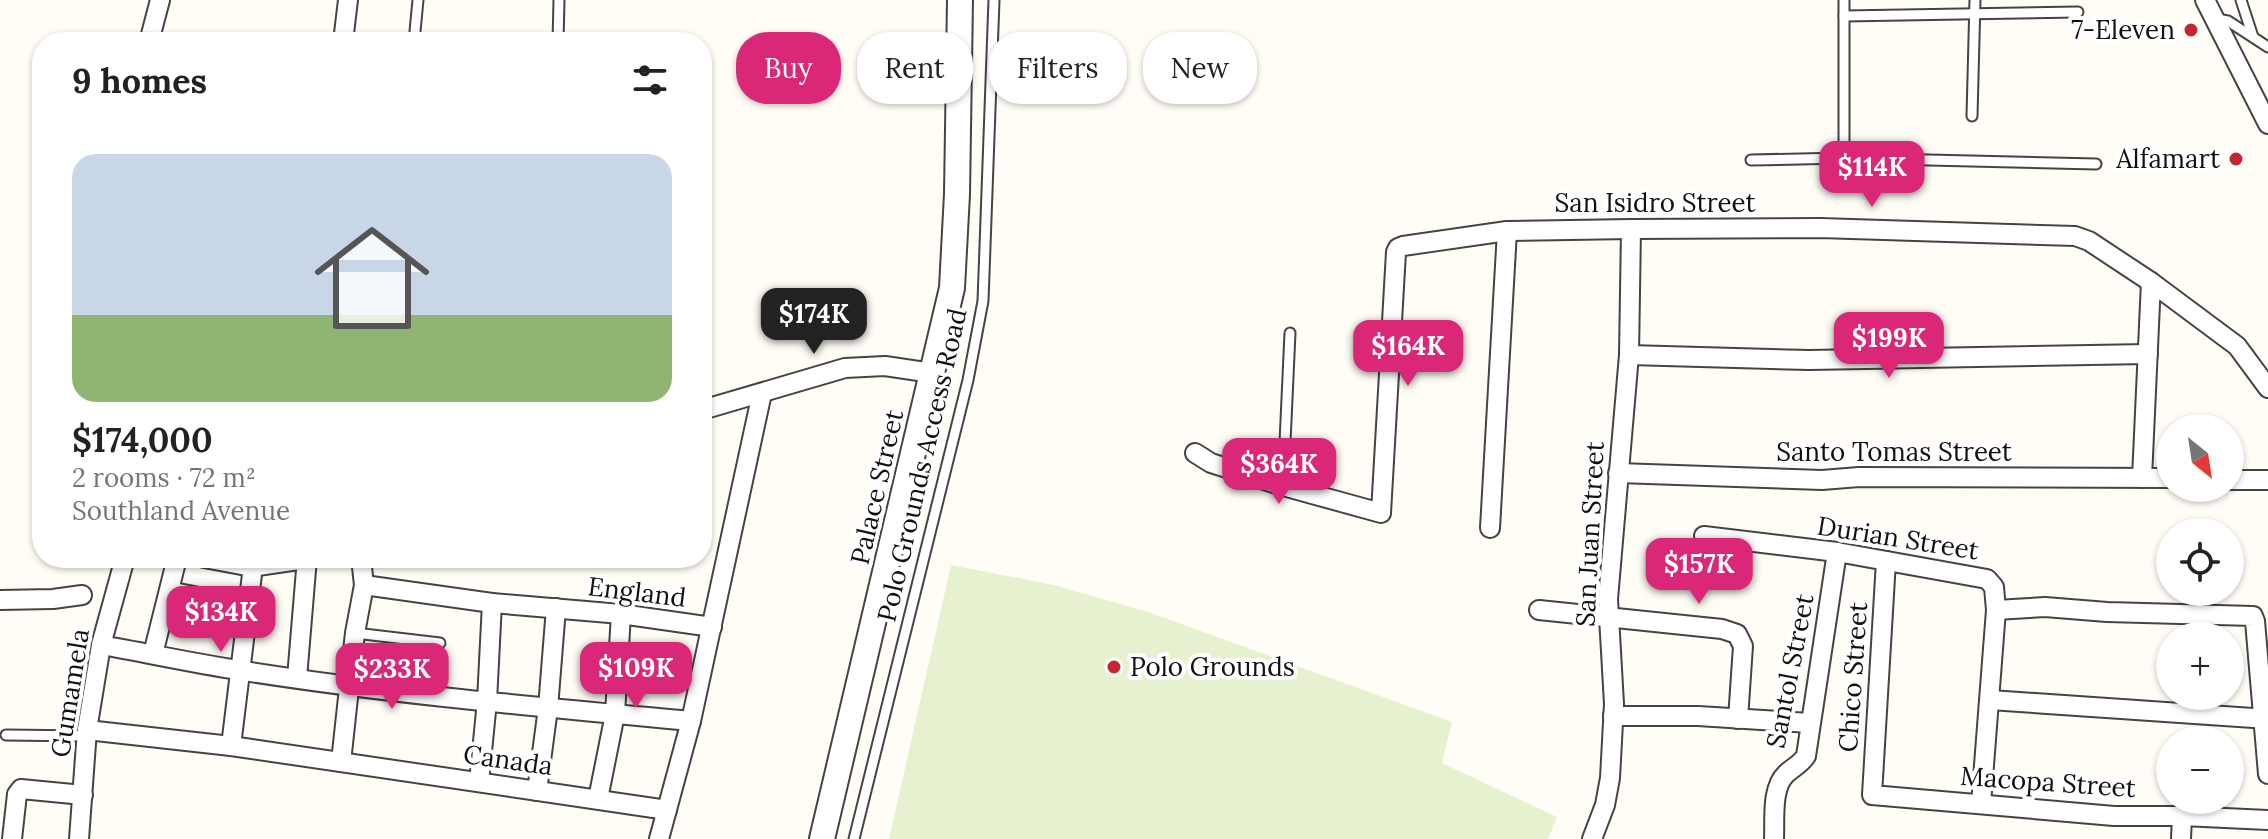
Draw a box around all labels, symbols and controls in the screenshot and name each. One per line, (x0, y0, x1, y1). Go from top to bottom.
place label: 7-Eleven (2071, 13, 2175, 46)
marker: 7-Eleven (2182, 21, 2200, 39)
chip: Buy (736, 32, 841, 104)
chip: Rent (857, 32, 973, 104)
chip: Filters (989, 32, 1127, 104)
chip: New (1143, 32, 1257, 104)
icon: filters (628, 58, 672, 102)
text: 9 homes (72, 59, 207, 102)
pin: $114K (1816, 141, 1928, 209)
place label: Alfamart (2115, 142, 2220, 175)
text: $114K (1837, 150, 1907, 183)
marker: Alfamart (2227, 150, 2245, 168)
street label: San Isidro Street (1555, 186, 1755, 219)
icon: home (300, 206, 444, 350)
pin: $174K (758, 288, 870, 356)
text: $174K (779, 297, 849, 330)
street label: Polo Grounds Access Road (869, 305, 974, 625)
pin: $199K (1833, 312, 1945, 380)
pin: $164K (1352, 320, 1464, 388)
text: $199K (1852, 321, 1926, 354)
text: $164K (1371, 329, 1445, 362)
street label: Palace Street (843, 406, 910, 567)
north arrow (2156, 414, 2244, 502)
map controls (2156, 414, 2244, 814)
text: $174,000 (72, 418, 213, 461)
street label: Santo Tomas Street (1776, 435, 2012, 468)
pin: $364K (1223, 438, 1335, 506)
street label: San Juan Street (1568, 440, 1611, 628)
text: $364K (1240, 447, 1318, 480)
text: 2 rooms · 72 m² (72, 461, 256, 494)
text: Southland Avenue (72, 494, 290, 527)
street label: Durian Street (1815, 508, 1981, 567)
button: locate (2156, 518, 2244, 606)
pin: $157K (1643, 538, 1755, 606)
text: $157K (1664, 547, 1734, 580)
street label: England (586, 569, 688, 614)
pin: $134K (165, 586, 277, 654)
street label: Santol Street (1758, 591, 1821, 751)
text: $134K (184, 595, 258, 628)
street label: Chico Street (1831, 601, 1874, 753)
button: + (2156, 622, 2244, 710)
street label: Gumamela (43, 626, 96, 760)
pin: $109K (580, 642, 692, 710)
pin: $233K (336, 643, 448, 711)
place label: Polo Grounds (1130, 650, 1295, 683)
text: $109K (598, 651, 674, 684)
text: $233K (354, 652, 430, 685)
marker: Polo Grounds (1105, 658, 1123, 676)
button: − (2156, 726, 2244, 814)
street label: Canada (461, 737, 555, 782)
street label: Macopa Street (1959, 759, 2137, 804)

